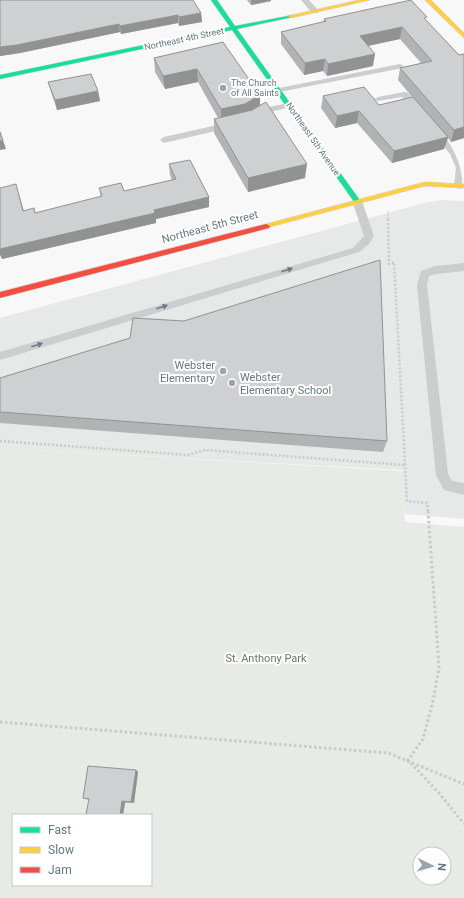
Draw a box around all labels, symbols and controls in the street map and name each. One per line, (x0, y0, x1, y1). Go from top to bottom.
street label: Northeast 4th Street (143, 26, 225, 52)
place label: The Church of All Saints (231, 78, 279, 98)
marker: The Church of All Saints (218, 83, 228, 93)
street label: Northeast 5th Avenue (284, 101, 342, 178)
street label: Northeast 5th Street (160, 208, 260, 246)
one-way arrow (281, 267, 293, 273)
one-way arrow (156, 304, 168, 310)
one-way arrow (32, 342, 44, 348)
place label: Webster Elementary (160, 359, 216, 385)
marker: Webster Elementary (218, 366, 228, 376)
place label: Webster Elementary School (240, 371, 331, 397)
marker: Webster Elementary School (227, 378, 237, 388)
park label: St. Anthony Park (225, 652, 307, 665)
legend (12, 814, 152, 886)
text: Fast (48, 823, 71, 837)
text: Slow (48, 843, 74, 857)
north arrow (412, 846, 452, 886)
text: N (435, 862, 448, 871)
text: Jam (48, 863, 72, 877)

